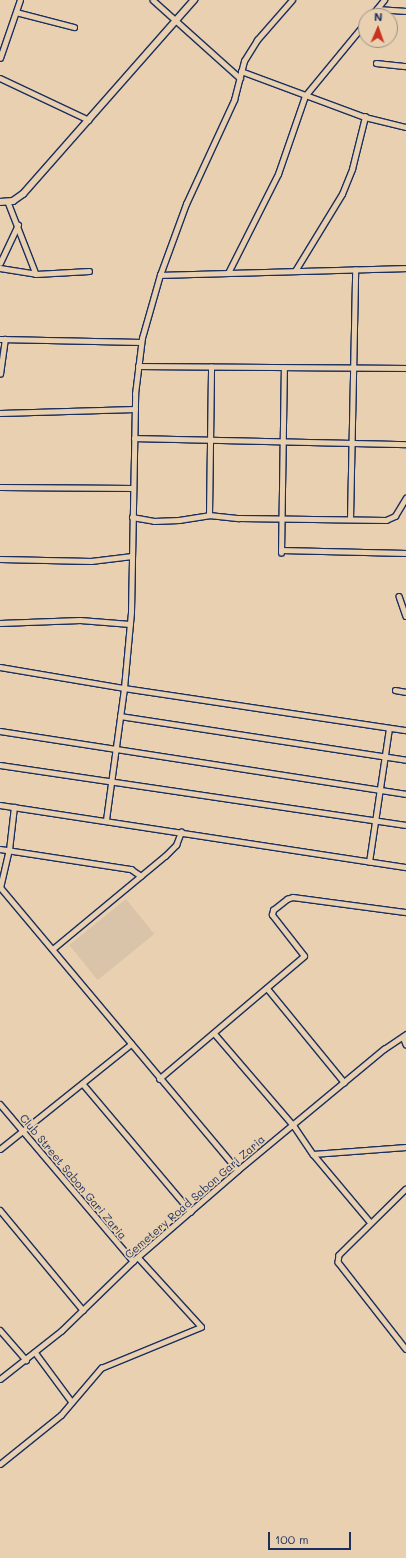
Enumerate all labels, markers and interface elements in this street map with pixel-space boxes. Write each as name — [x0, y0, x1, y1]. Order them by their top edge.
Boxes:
north arrow — [358, 8, 398, 48]
text: N — [374, 9, 383, 24]
street label: Club Street Sabon Gari Zaria — [17, 1112, 129, 1242]
street label: Cemetery Road Sabon Gari Zaria — [122, 1133, 268, 1261]
scale bar — [270, 1524, 353, 1550]
text: 100 m — [275, 1531, 309, 1547]

